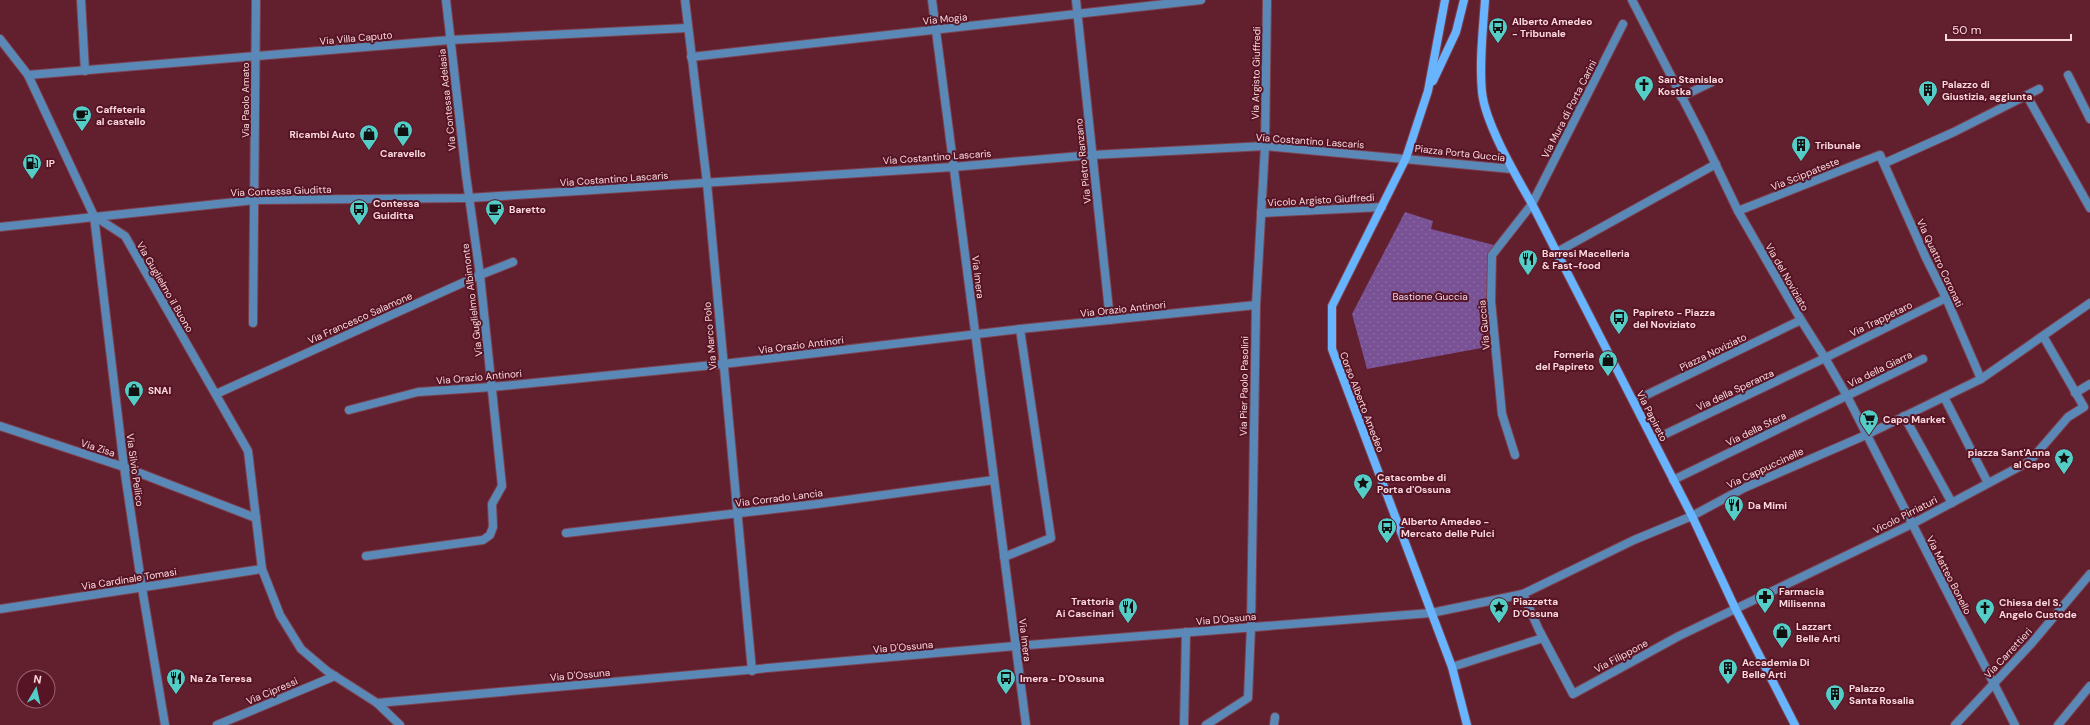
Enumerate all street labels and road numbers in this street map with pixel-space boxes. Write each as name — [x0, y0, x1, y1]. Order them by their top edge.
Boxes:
street label: Via Mogia — [922, 10, 968, 28]
street label: Via Argisto Giuffredi — [1249, 26, 1263, 120]
street label: Via Villa Caputo — [319, 28, 393, 48]
street label: Via Contessa Adelasia — [435, 48, 459, 152]
street label: Via Mura di Porta Carini — [1539, 58, 1599, 160]
street label: Via Paolo Amato — [239, 62, 252, 138]
street label: Via Pietro Ranzano — [1072, 118, 1094, 204]
street label: Via Costantino Lascaris — [1255, 131, 1365, 151]
street label: Piazza Porta Guccia — [1414, 142, 1506, 164]
street label: Via Costantino Lascaris — [882, 147, 992, 167]
street label: Via Scippateste — [1769, 154, 1841, 194]
street label: Via Costantino Lascaris — [559, 169, 669, 189]
street label: Via Contessa Giuditta — [230, 183, 332, 199]
street label: Vicolo Argisto Giuffredi — [1267, 191, 1375, 209]
street label: Via Quattro Coronati — [1914, 217, 1966, 309]
street label: Via Guglielmo il Buono — [134, 239, 196, 335]
street label: Via del Noviziato — [1762, 241, 1812, 313]
street label: Via Guglielmo Albimonte — [459, 242, 485, 357]
street label: Via Imera — [969, 255, 987, 299]
street label: Via Francesco Salamone — [306, 289, 415, 347]
street label: Via Orazio Antinori — [1079, 298, 1167, 320]
street label: Via Trappetaro — [1848, 298, 1915, 340]
street label: Via Guccia — [1475, 300, 1493, 350]
street label: Via Marco Polo — [701, 301, 719, 371]
street label: Piazza Noviziato — [1677, 330, 1749, 374]
street label: Via Orazio Antinori — [757, 333, 845, 357]
street label: Via Pier Paolo Pasolini — [1237, 336, 1251, 436]
street label: Via della Giarra — [1846, 348, 1914, 390]
street label: Corso Alberto Amedeo — [1337, 350, 1387, 454]
street label: Via della Speranza — [1694, 366, 1776, 414]
street label: Via Orazio Antinori — [436, 367, 522, 387]
street label: Via Papireto — [1634, 388, 1670, 444]
street label: Via della Sfera — [1724, 409, 1788, 449]
street label: Via Silvio Pellico — [123, 433, 147, 507]
street label: Via Zisa — [79, 436, 117, 460]
street label: Via Cappuccinelle — [1724, 444, 1806, 492]
street label: Via Corrado Lancia — [735, 486, 823, 510]
street label: Vicolo Pirriaturi — [1871, 493, 1939, 537]
street label: Via Matteo Bonello — [1924, 533, 1974, 617]
street label: Via Cardinale Tomasi — [81, 565, 177, 593]
street label: Via D'Ossuna — [1195, 610, 1257, 628]
street label: Via Imera — [1016, 618, 1034, 662]
street label: Via Carrettieri — [1981, 625, 2035, 681]
street label: Via Filippone — [1592, 636, 1651, 676]
street label: Via D'Ossuna — [872, 638, 934, 656]
street label: Via D'Ossuna — [549, 666, 611, 684]
street label: Via Cipressi — [244, 674, 300, 708]

